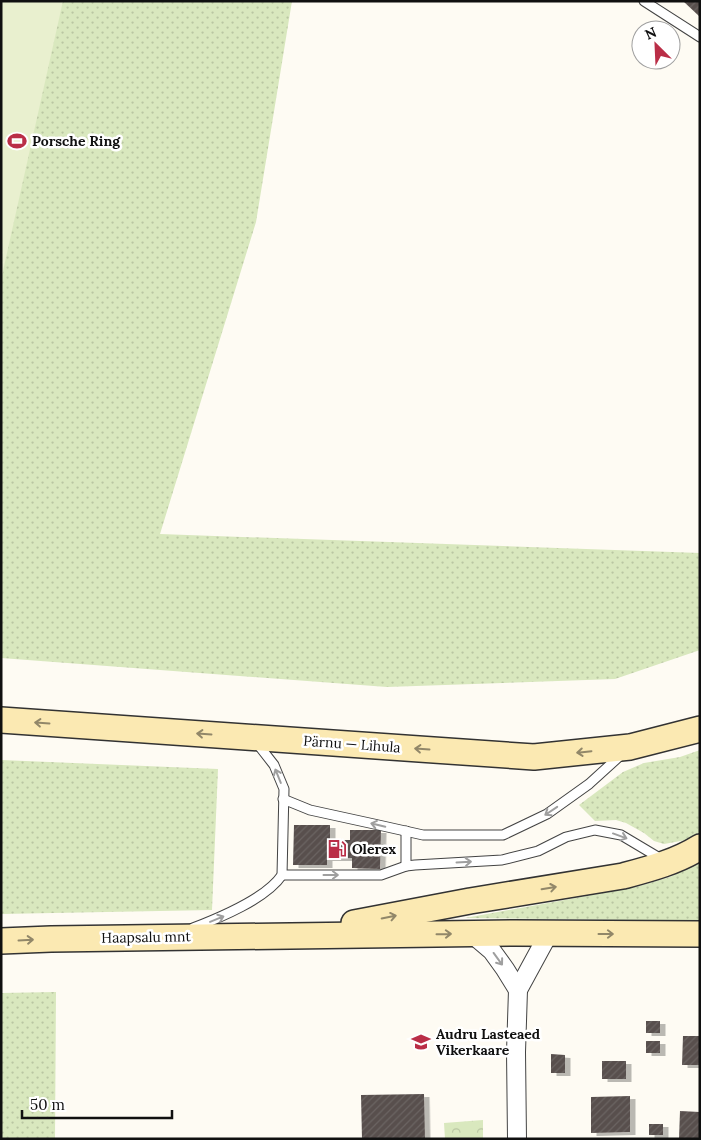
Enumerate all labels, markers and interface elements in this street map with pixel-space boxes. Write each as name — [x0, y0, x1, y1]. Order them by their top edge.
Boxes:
north arrow — [631, 20, 681, 70]
text: N — [642, 23, 659, 44]
sports icon: Porsche Ring — [6, 130, 28, 152]
place label: Porsche Ring — [32, 132, 121, 150]
one-way arrow — [34, 719, 50, 728]
one-way arrow — [196, 729, 212, 738]
street label: Pärnu — Lihula — [303, 732, 401, 756]
one-way arrow — [414, 745, 430, 754]
one-way arrow — [576, 747, 592, 757]
one-way arrow — [273, 768, 282, 783]
one-way arrow — [545, 806, 559, 816]
one-way arrow — [371, 820, 387, 829]
one-way arrow — [612, 832, 627, 841]
fuel station icon: Olerex — [326, 838, 348, 860]
place label: Olerex — [352, 840, 397, 858]
one-way arrow — [456, 858, 472, 867]
one-way arrow — [322, 870, 339, 880]
one-way arrow — [541, 883, 557, 893]
one-way arrow — [381, 911, 397, 921]
one-way arrow — [209, 913, 224, 923]
street label: Haapsalu mnt — [101, 927, 191, 947]
one-way arrow — [435, 929, 451, 939]
one-way arrow — [598, 929, 614, 939]
one-way arrow — [18, 935, 34, 944]
one-way arrow — [493, 952, 503, 966]
place label: Audru Lasteaed Vikerkaare — [436, 1025, 540, 1059]
school or university icon: Audru Lasteaed Vikerkaare — [410, 1031, 432, 1053]
scale bar — [22, 1088, 172, 1120]
text: 50 m — [30, 1095, 65, 1114]

